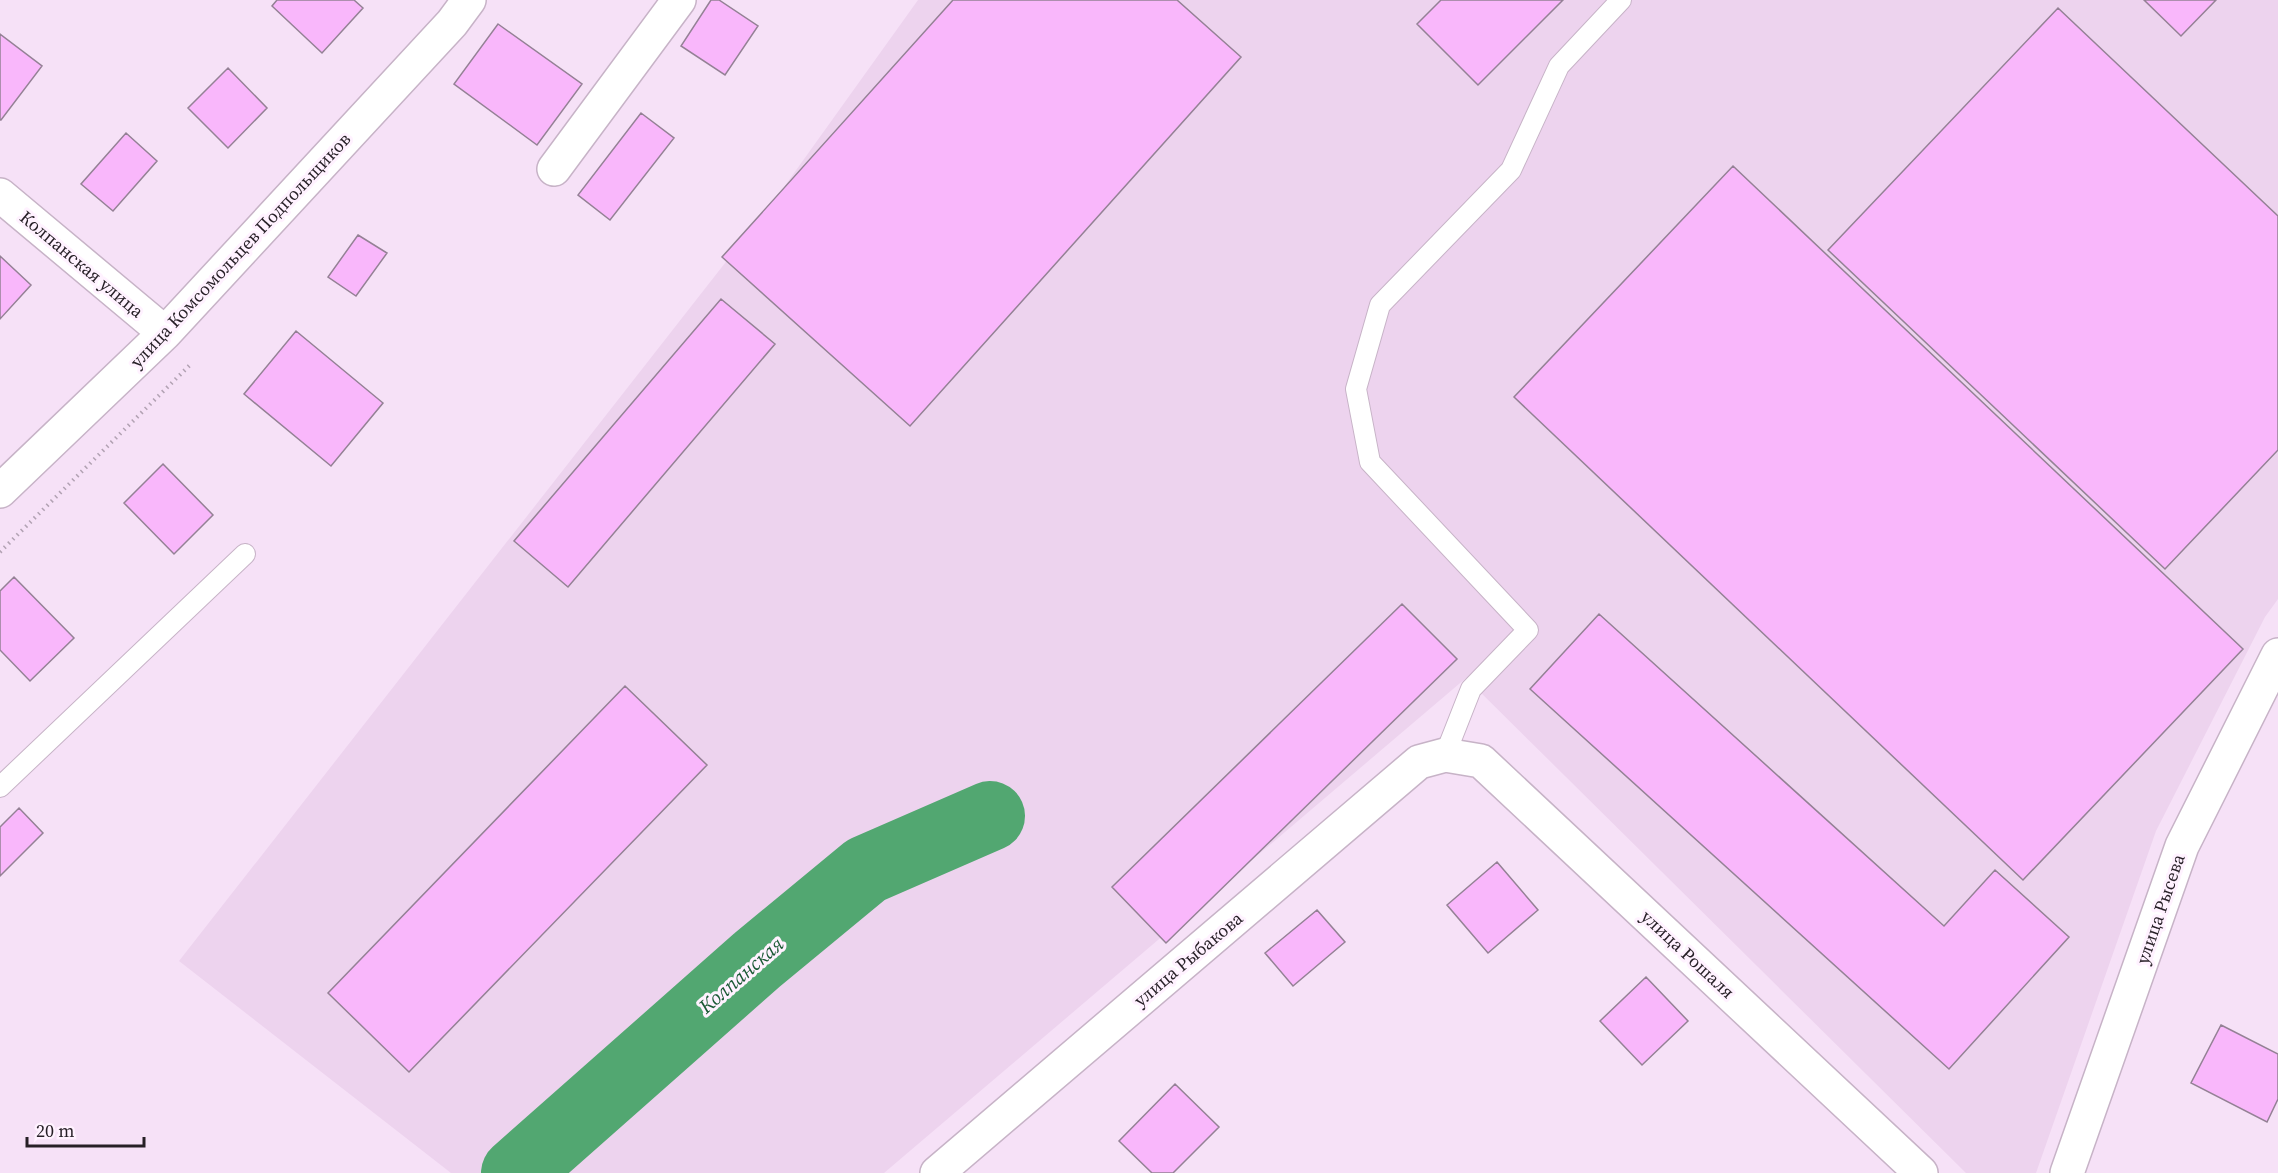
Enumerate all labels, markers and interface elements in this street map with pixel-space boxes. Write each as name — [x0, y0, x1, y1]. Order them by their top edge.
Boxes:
street label: улица Комсомольцев Подпольщиков — [124, 127, 356, 373]
street label: Колпанская улица — [15, 205, 150, 324]
street label: улица Рысева — [2129, 850, 2191, 967]
street label: улица Рошаля — [1636, 904, 1740, 1004]
street label: улица Рыбакова — [1128, 905, 1249, 1012]
water label: Колпанская — [692, 930, 789, 1020]
scale bar — [27, 1110, 144, 1148]
text: 20 m — [36, 1118, 74, 1143]

